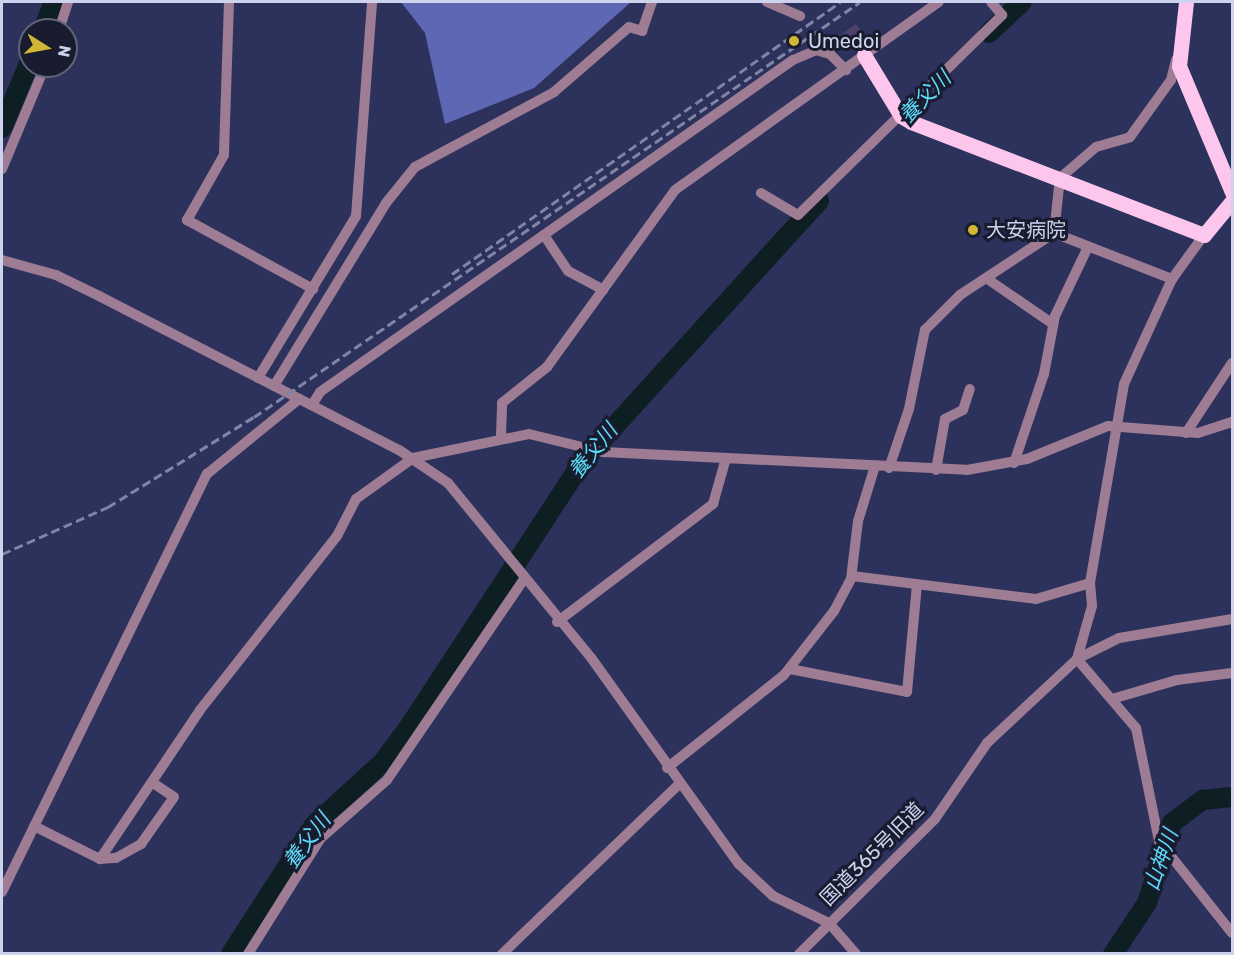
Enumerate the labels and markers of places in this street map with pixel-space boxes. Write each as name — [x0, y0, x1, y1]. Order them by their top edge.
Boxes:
place label: Umedoi — [808, 29, 879, 53]
marker: Umedoi — [785, 32, 803, 50]
place label: 大安病院 — [986, 218, 1066, 242]
marker: 大安病院 — [964, 221, 982, 239]

